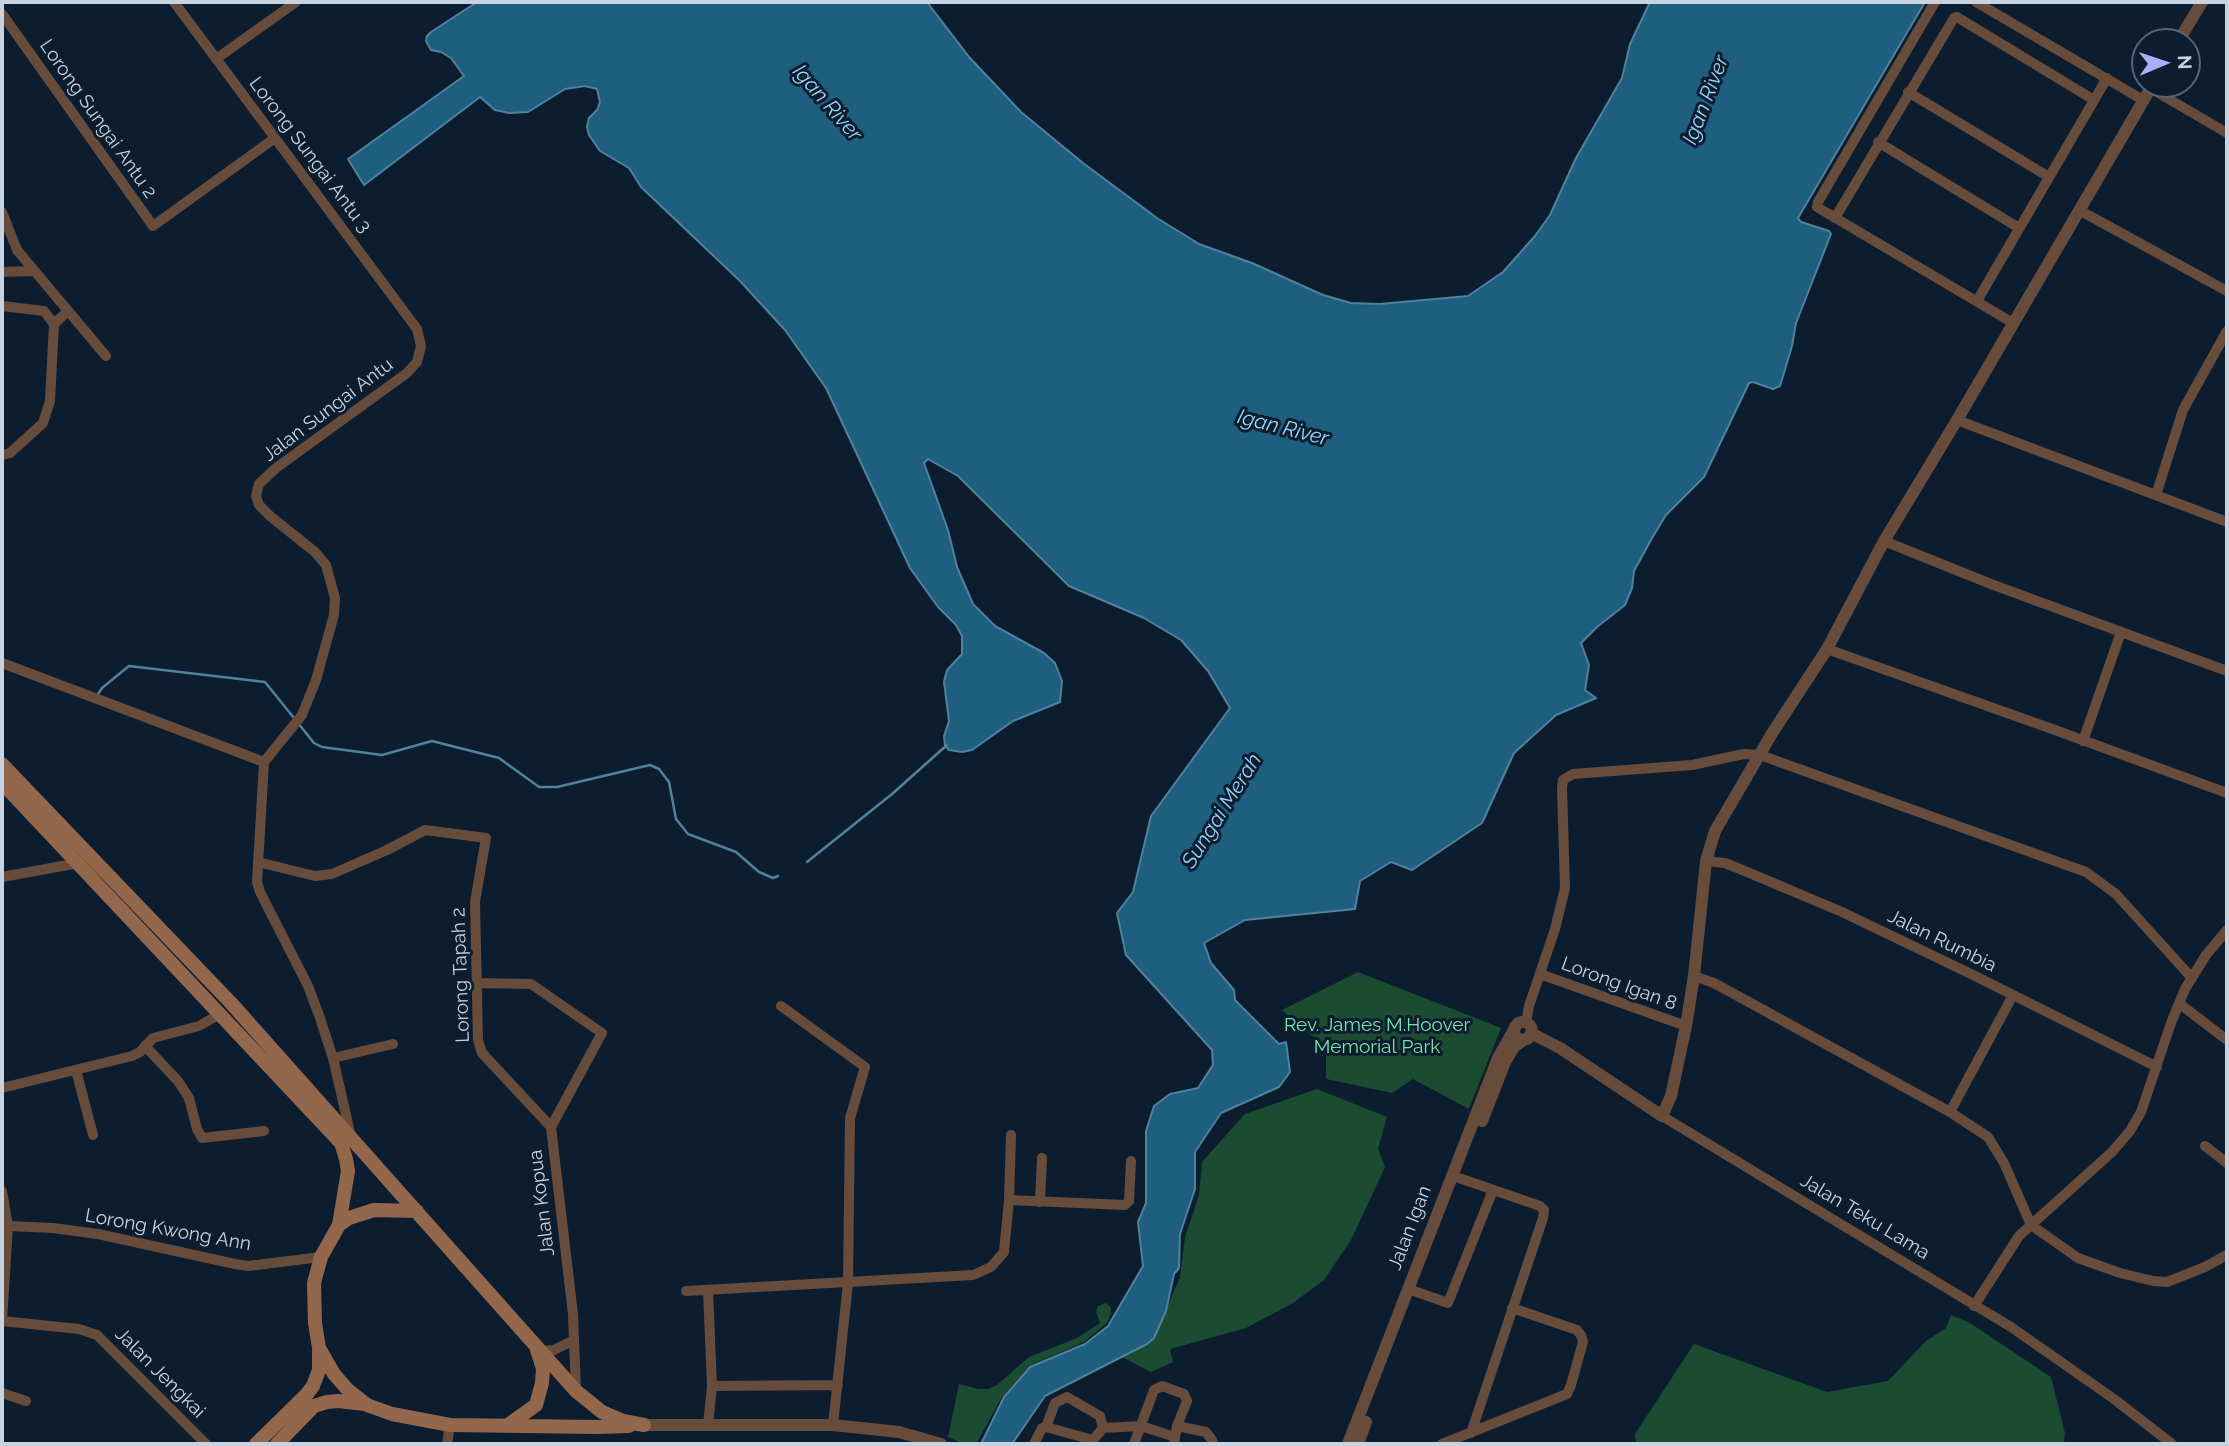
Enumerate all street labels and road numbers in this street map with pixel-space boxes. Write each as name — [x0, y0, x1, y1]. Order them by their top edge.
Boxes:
street label: Lorong Sungai Antu 2 — [35, 35, 161, 203]
street label: Lorong Sungai Antu 3 — [244, 73, 376, 237]
street label: Jalan Sungai Antu — [258, 354, 398, 466]
street label: Jalan Rumbia — [1884, 905, 2000, 977]
street label: Lorong Tapah 2 — [447, 907, 475, 1043]
street label: Lorong Igan 8 — [1558, 953, 1680, 1015]
street label: Jalan Kopua — [524, 1148, 560, 1258]
street label: Jalan Teku Lama — [1796, 1169, 1934, 1265]
street label: Jalan Igan — [1383, 1183, 1437, 1273]
street label: Lorong Kwong Ann — [83, 1204, 253, 1256]
street label: Jalan Jengkai — [110, 1323, 210, 1423]

